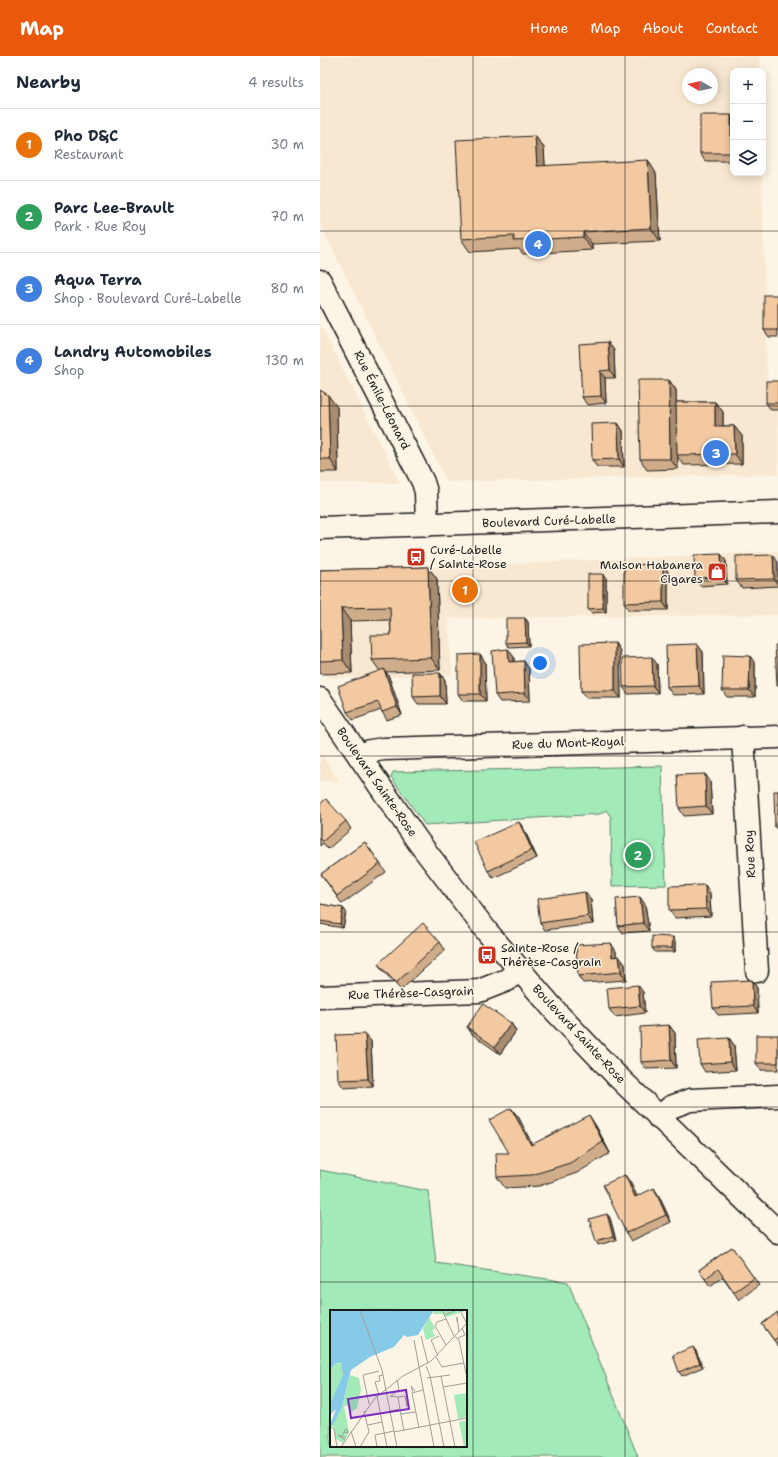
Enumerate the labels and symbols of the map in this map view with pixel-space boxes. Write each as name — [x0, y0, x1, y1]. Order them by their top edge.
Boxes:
north arrow — [682, 68, 718, 104]
pin: 4 — [525, 229, 551, 259]
street label: Rue Émile-Léonard — [350, 348, 414, 453]
pin: 3 — [703, 438, 729, 468]
street label: Boulevard Curé-Labelle — [482, 511, 616, 531]
place label: Curé-Labelle / Sainte-Rose — [430, 542, 507, 572]
bus stop icon: Curé-Labelle / Sainte-Rose — [405, 546, 427, 568]
place label: Maison Habanera Cigares — [600, 557, 704, 587]
shop icon: Maison Habanera Cigares — [706, 561, 728, 583]
pin: 1 — [452, 575, 478, 605]
your location — [530, 653, 550, 673]
street label: Boulevard Sainte-Rose — [333, 724, 421, 840]
street label: Rue du Mont-Royal — [512, 733, 625, 753]
street label: Rue Roy — [741, 830, 759, 878]
pin: 2 — [625, 840, 651, 870]
place label: Sainte-Rose / Thérèse-Casgrain — [501, 940, 601, 970]
bus stop icon: Sainte-Rose / Thérèse-Casgrain — [476, 944, 498, 966]
street label: Boulevard Sainte-Rose — [529, 981, 629, 1087]
street label: Rue Thérèse-Casgrain — [348, 983, 474, 1003]
inset map — [330, 1310, 467, 1447]

